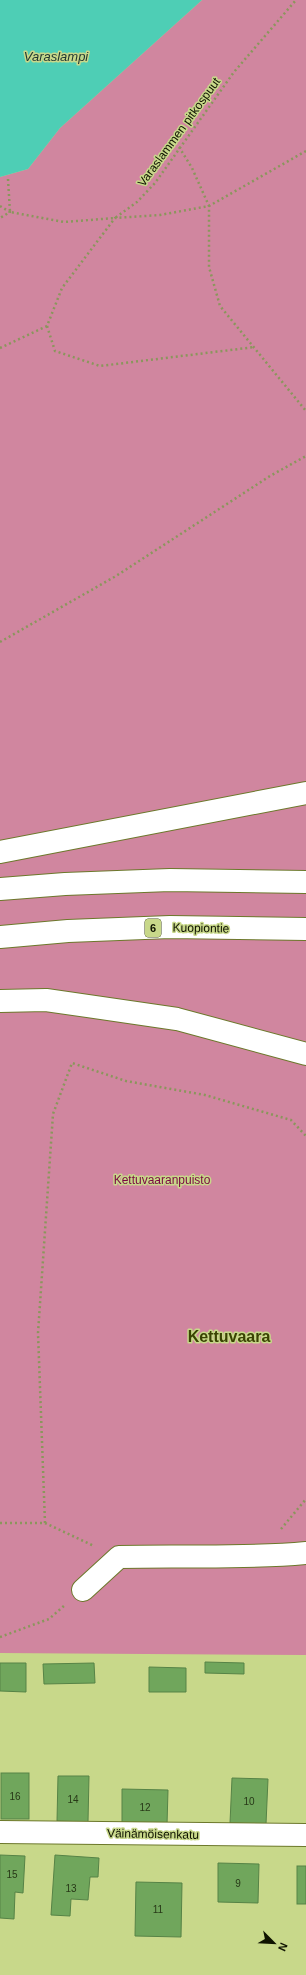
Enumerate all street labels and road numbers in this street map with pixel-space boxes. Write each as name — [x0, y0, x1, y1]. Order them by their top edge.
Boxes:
street label: Varaslammen pitkospuut — [135, 74, 224, 189]
road number: 6 — [145, 919, 161, 937]
street label: Kuopiontie — [173, 921, 230, 935]
street label: Väinämöisenkatu — [107, 1826, 199, 1842]

